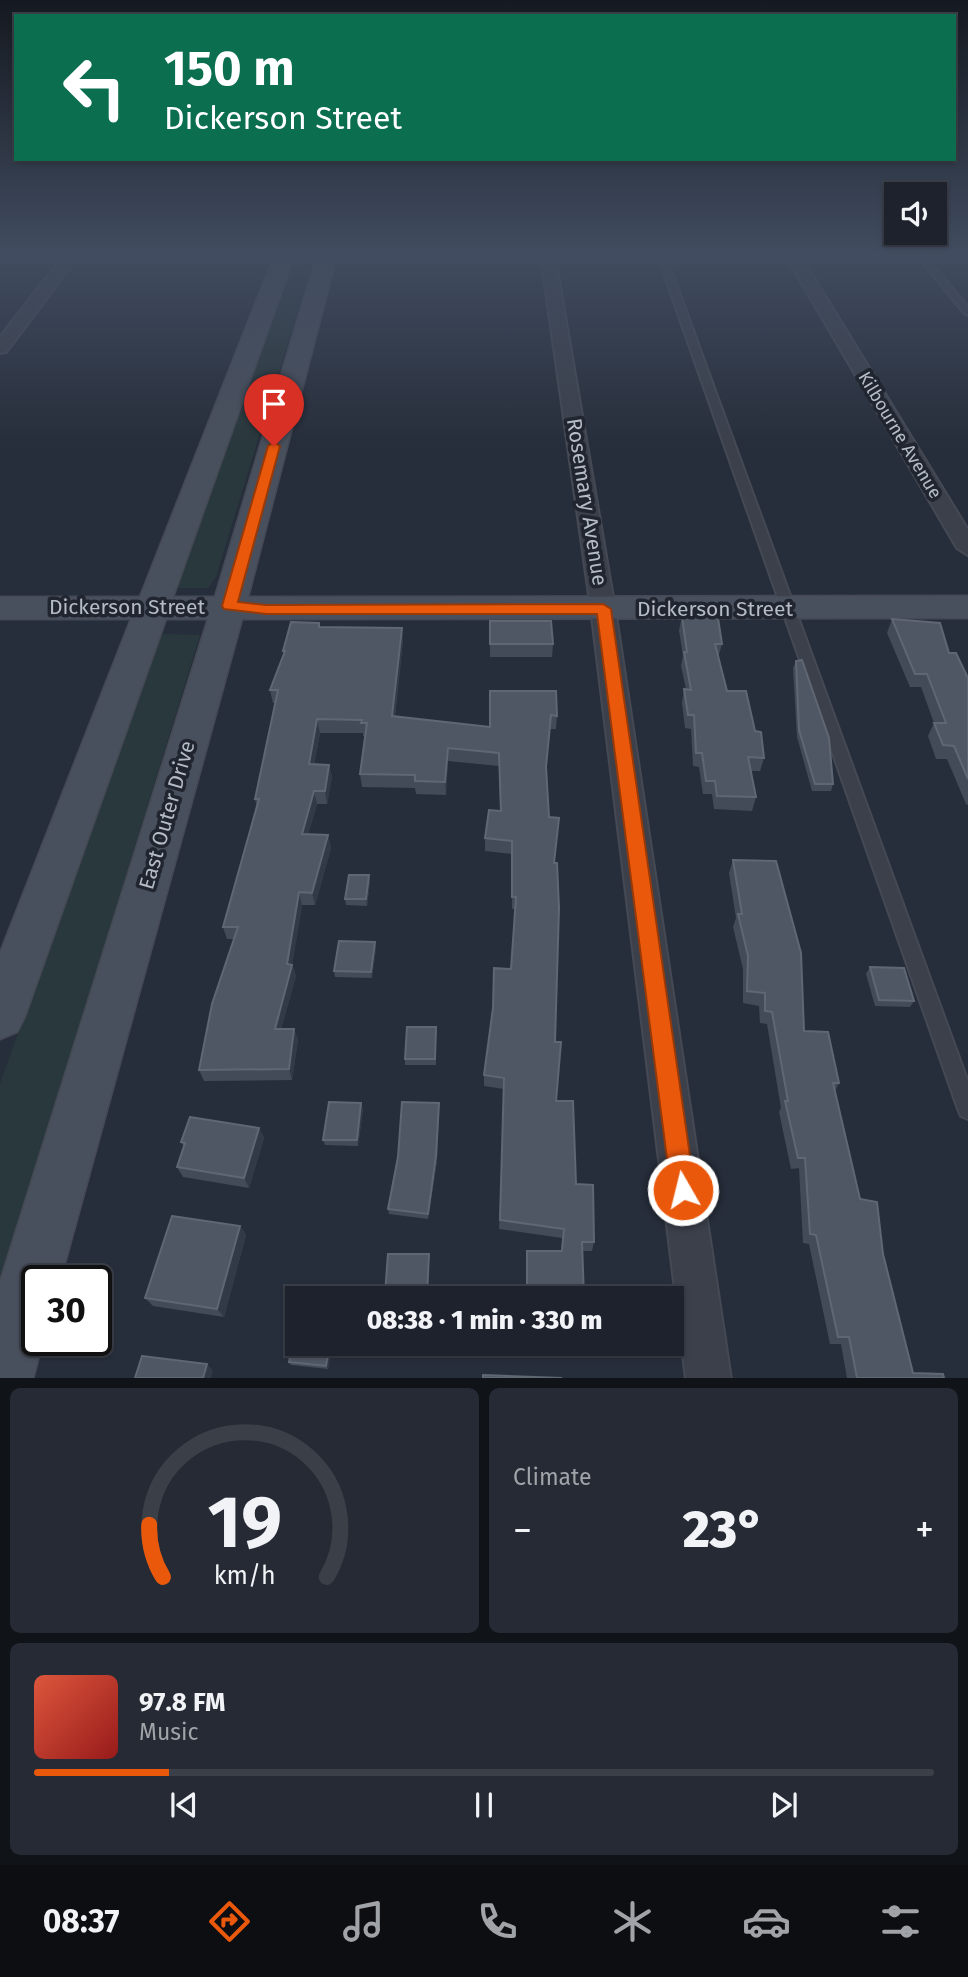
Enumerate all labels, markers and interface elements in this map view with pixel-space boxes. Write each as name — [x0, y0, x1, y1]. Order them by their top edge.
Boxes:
text: 150 m — [164, 39, 295, 98]
icon: left — [49, 42, 140, 133]
text: Dickerson Street — [164, 99, 402, 137]
map controls — [884, 182, 947, 245]
button: sound — [884, 182, 947, 245]
street label: Kilbourne Avenue — [853, 367, 947, 503]
pin — [244, 374, 304, 446]
icon: arrive — [255, 385, 293, 423]
street label: Rosemary Avenue — [561, 416, 613, 588]
street label: Dickerson Street — [49, 594, 206, 620]
street label: Dickerson Street — [637, 596, 794, 622]
street label: East Outer Drive — [133, 738, 201, 892]
position arrow — [646, 1153, 720, 1227]
speed limit sign: 30 — [21, 1265, 112, 1356]
text: 08:38 · 1 min · 330 m — [367, 1305, 602, 1336]
text: Climate — [513, 1463, 592, 1491]
text: 19 — [207, 1479, 282, 1566]
text: 23° — [683, 1498, 764, 1561]
text: − — [513, 1507, 532, 1553]
text: + — [915, 1507, 934, 1553]
text: km/h — [214, 1560, 275, 1590]
text: 97.8 FM — [139, 1687, 225, 1718]
text: Music — [139, 1718, 199, 1746]
icon: previous — [165, 1786, 203, 1824]
icon: pause — [465, 1786, 503, 1824]
icon: next — [765, 1786, 803, 1824]
icon: directions — [205, 1897, 254, 1946]
icon: music — [339, 1897, 388, 1946]
icon: phone — [473, 1897, 522, 1946]
icon: climate — [608, 1897, 657, 1946]
icon: car — [742, 1897, 791, 1946]
icon: filters — [876, 1897, 925, 1946]
text: 08:37 — [43, 1902, 120, 1940]

